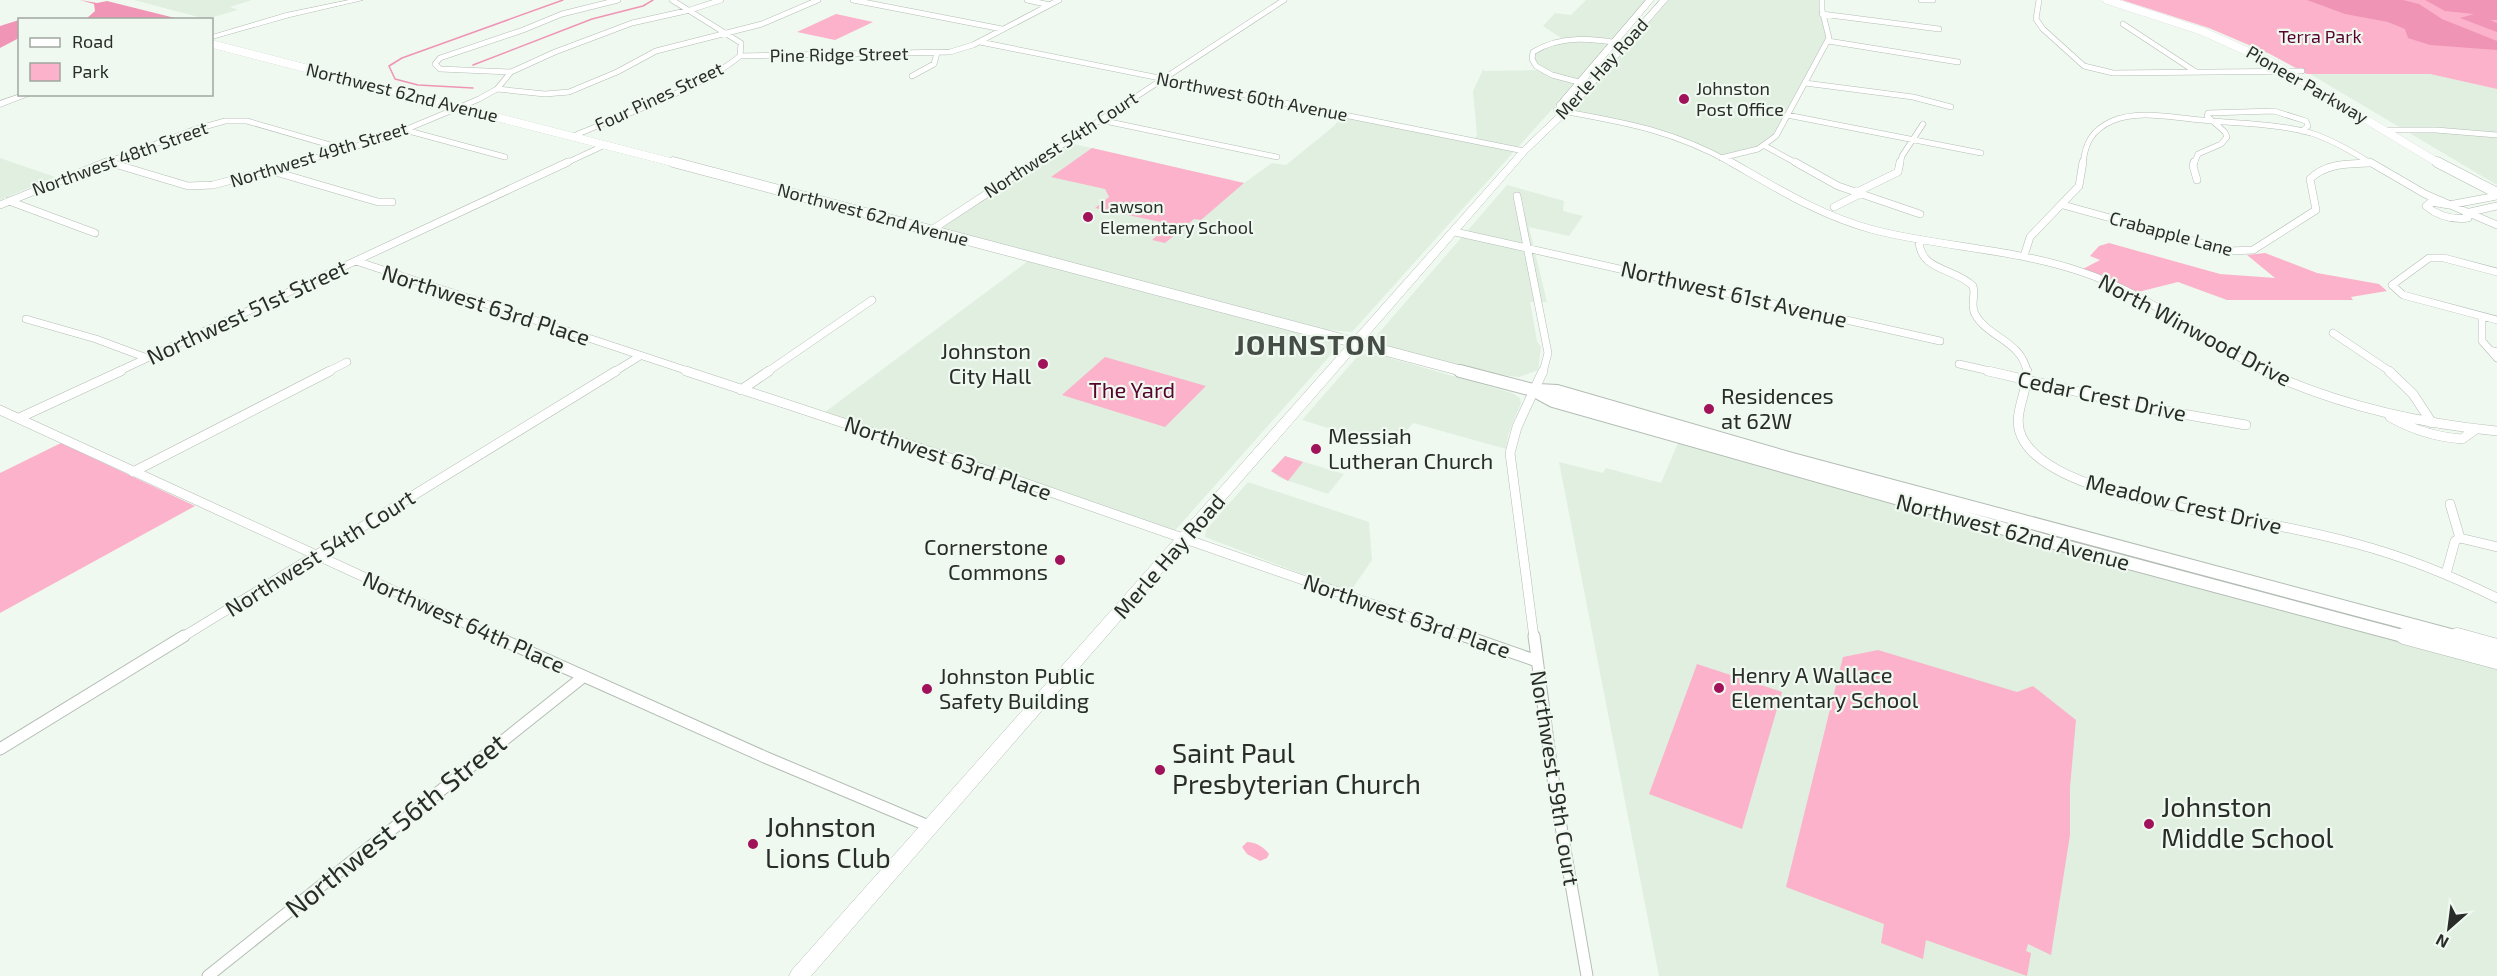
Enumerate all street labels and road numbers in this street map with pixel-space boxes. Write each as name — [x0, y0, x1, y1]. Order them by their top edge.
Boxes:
street label: Merle Hay Road — [1550, 13, 1652, 123]
street label: Pioneer Parkway — [2243, 40, 2373, 128]
street label: Pine Ridge Street — [769, 42, 909, 66]
street label: Four Pines Street — [591, 57, 726, 135]
street label: Northwest 62nd Avenue — [304, 58, 500, 127]
street label: Northwest 60th Avenue — [1155, 67, 1350, 125]
street label: Northwest 54th Court — [979, 86, 1142, 202]
street label: Northwest 48th Street — [29, 116, 211, 200]
street label: Northwest 49th Street — [227, 116, 410, 192]
street label: Northwest 62nd Avenue — [775, 178, 971, 250]
street label: Crabapple Lane — [2107, 206, 2235, 260]
street label: Northwest 51st Street — [142, 253, 351, 369]
street label: Northwest 61st Avenue — [1619, 254, 1850, 332]
street label: Northwest 63rd Place — [379, 258, 594, 350]
street label: North Winwood Drive — [2095, 267, 2296, 391]
street label: Cedar Crest Drive — [2015, 364, 2189, 426]
street label: Northwest 63rd Place — [841, 409, 1055, 505]
street label: Meadow Crest Drive — [2084, 468, 2285, 538]
street label: Northwest 54th Court — [220, 483, 419, 621]
street label: Northwest 62nd Avenue — [1894, 487, 2133, 575]
street label: Merle Hay Road — [1107, 488, 1229, 623]
street label: Northwest 64th Place — [359, 565, 570, 677]
street label: Northwest 63rd Place — [1300, 567, 1514, 663]
street label: Northwest 59th Court — [1526, 668, 1586, 887]
street label: Northwest 56th Street — [278, 726, 512, 923]

